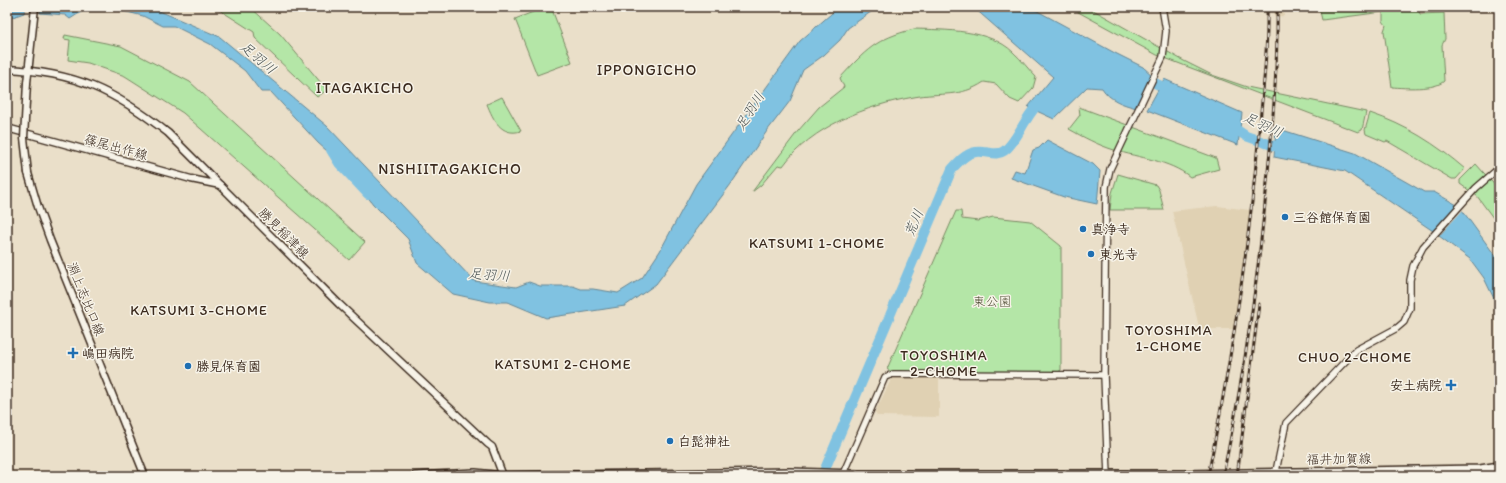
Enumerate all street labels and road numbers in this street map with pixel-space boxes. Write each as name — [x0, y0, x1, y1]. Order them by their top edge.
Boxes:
street label: 篠尾出作線 — [83, 131, 150, 163]
street label: 勝見稲津線 — [256, 205, 313, 262]
street label: 淵上志比口線 — [64, 260, 108, 339]
street label: 福井加賀線 — [1306, 451, 1373, 467]

